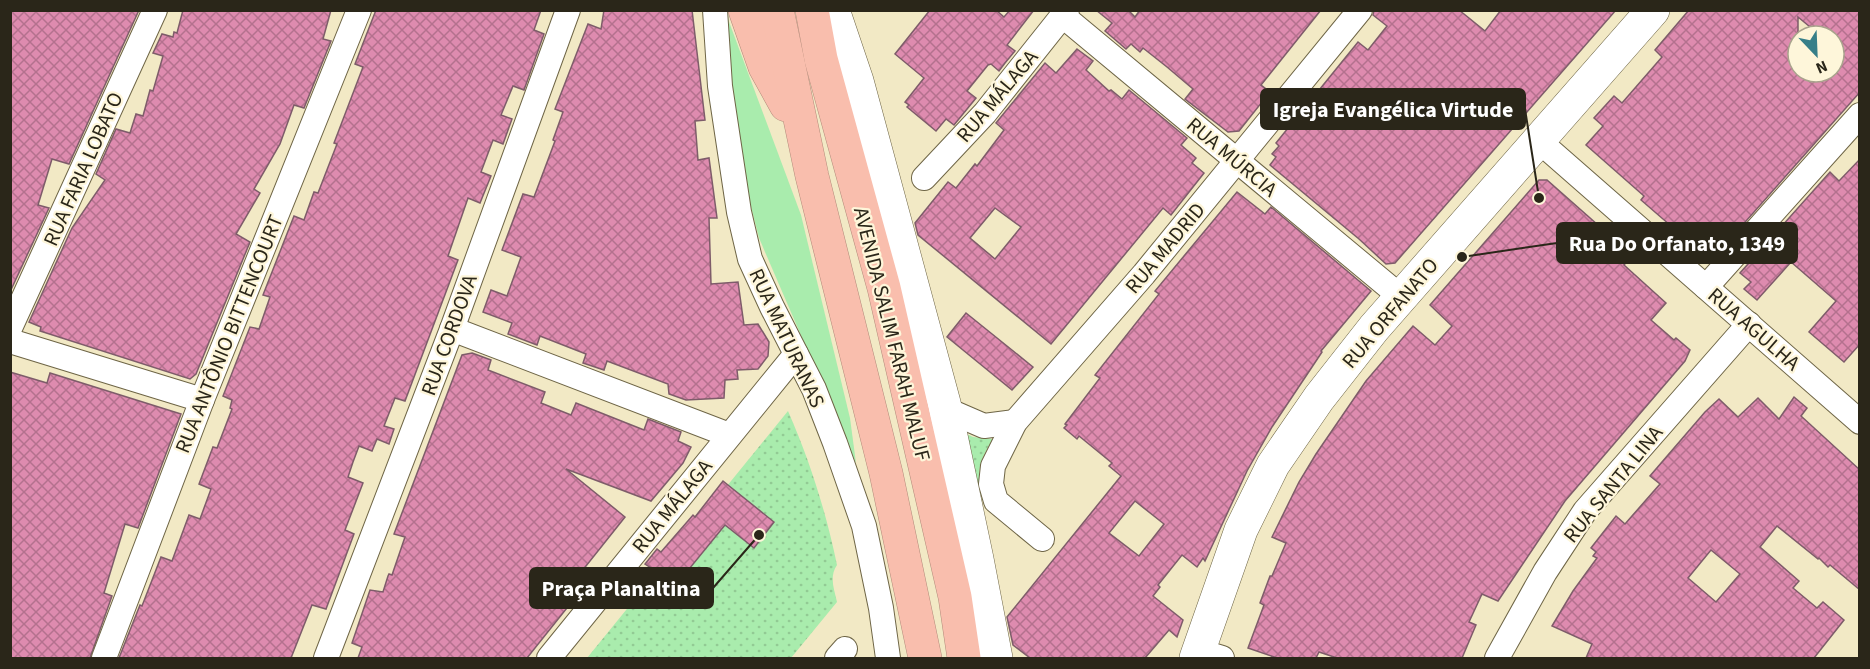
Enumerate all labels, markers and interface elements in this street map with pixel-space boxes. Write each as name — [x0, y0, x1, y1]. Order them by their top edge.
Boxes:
north arrow — [1786, 24, 1846, 84]
street label: RUA MÁLAGA — [949, 43, 1045, 149]
text: N — [1812, 55, 1831, 79]
street label: RUA FARIA LOBATO — [36, 87, 130, 251]
callout: Igreja Evangélica Virtude — [1261, 89, 1525, 129]
text: Igreja Evangélica Virtude — [1273, 94, 1513, 126]
street label: RUA MÚRCIA — [1180, 110, 1284, 204]
street label: RUA MADRID — [1118, 196, 1212, 300]
street label: AVENIDA SALIM FARAH MALUF — [846, 204, 938, 464]
street label: RUA ANTÔNIO BITTENCOURT — [167, 210, 291, 458]
callout: Rua Do Orfanato, 1349 — [1557, 223, 1797, 263]
text: Rua Do Orfanato, 1349 — [1569, 228, 1785, 260]
street label: RUA ORFANATO — [1335, 251, 1445, 375]
street label: RUA MATURANAS — [742, 263, 832, 413]
street label: RUA CORDOVA — [413, 270, 485, 400]
street label: RUA AGULHA — [1701, 280, 1807, 378]
street label: RUA SANTA LINA — [1556, 418, 1670, 549]
street label: RUA MÁLAGA — [625, 452, 720, 559]
callout: Praça Planaltina — [530, 568, 713, 608]
text: Praça Planaltina — [541, 573, 701, 605]

